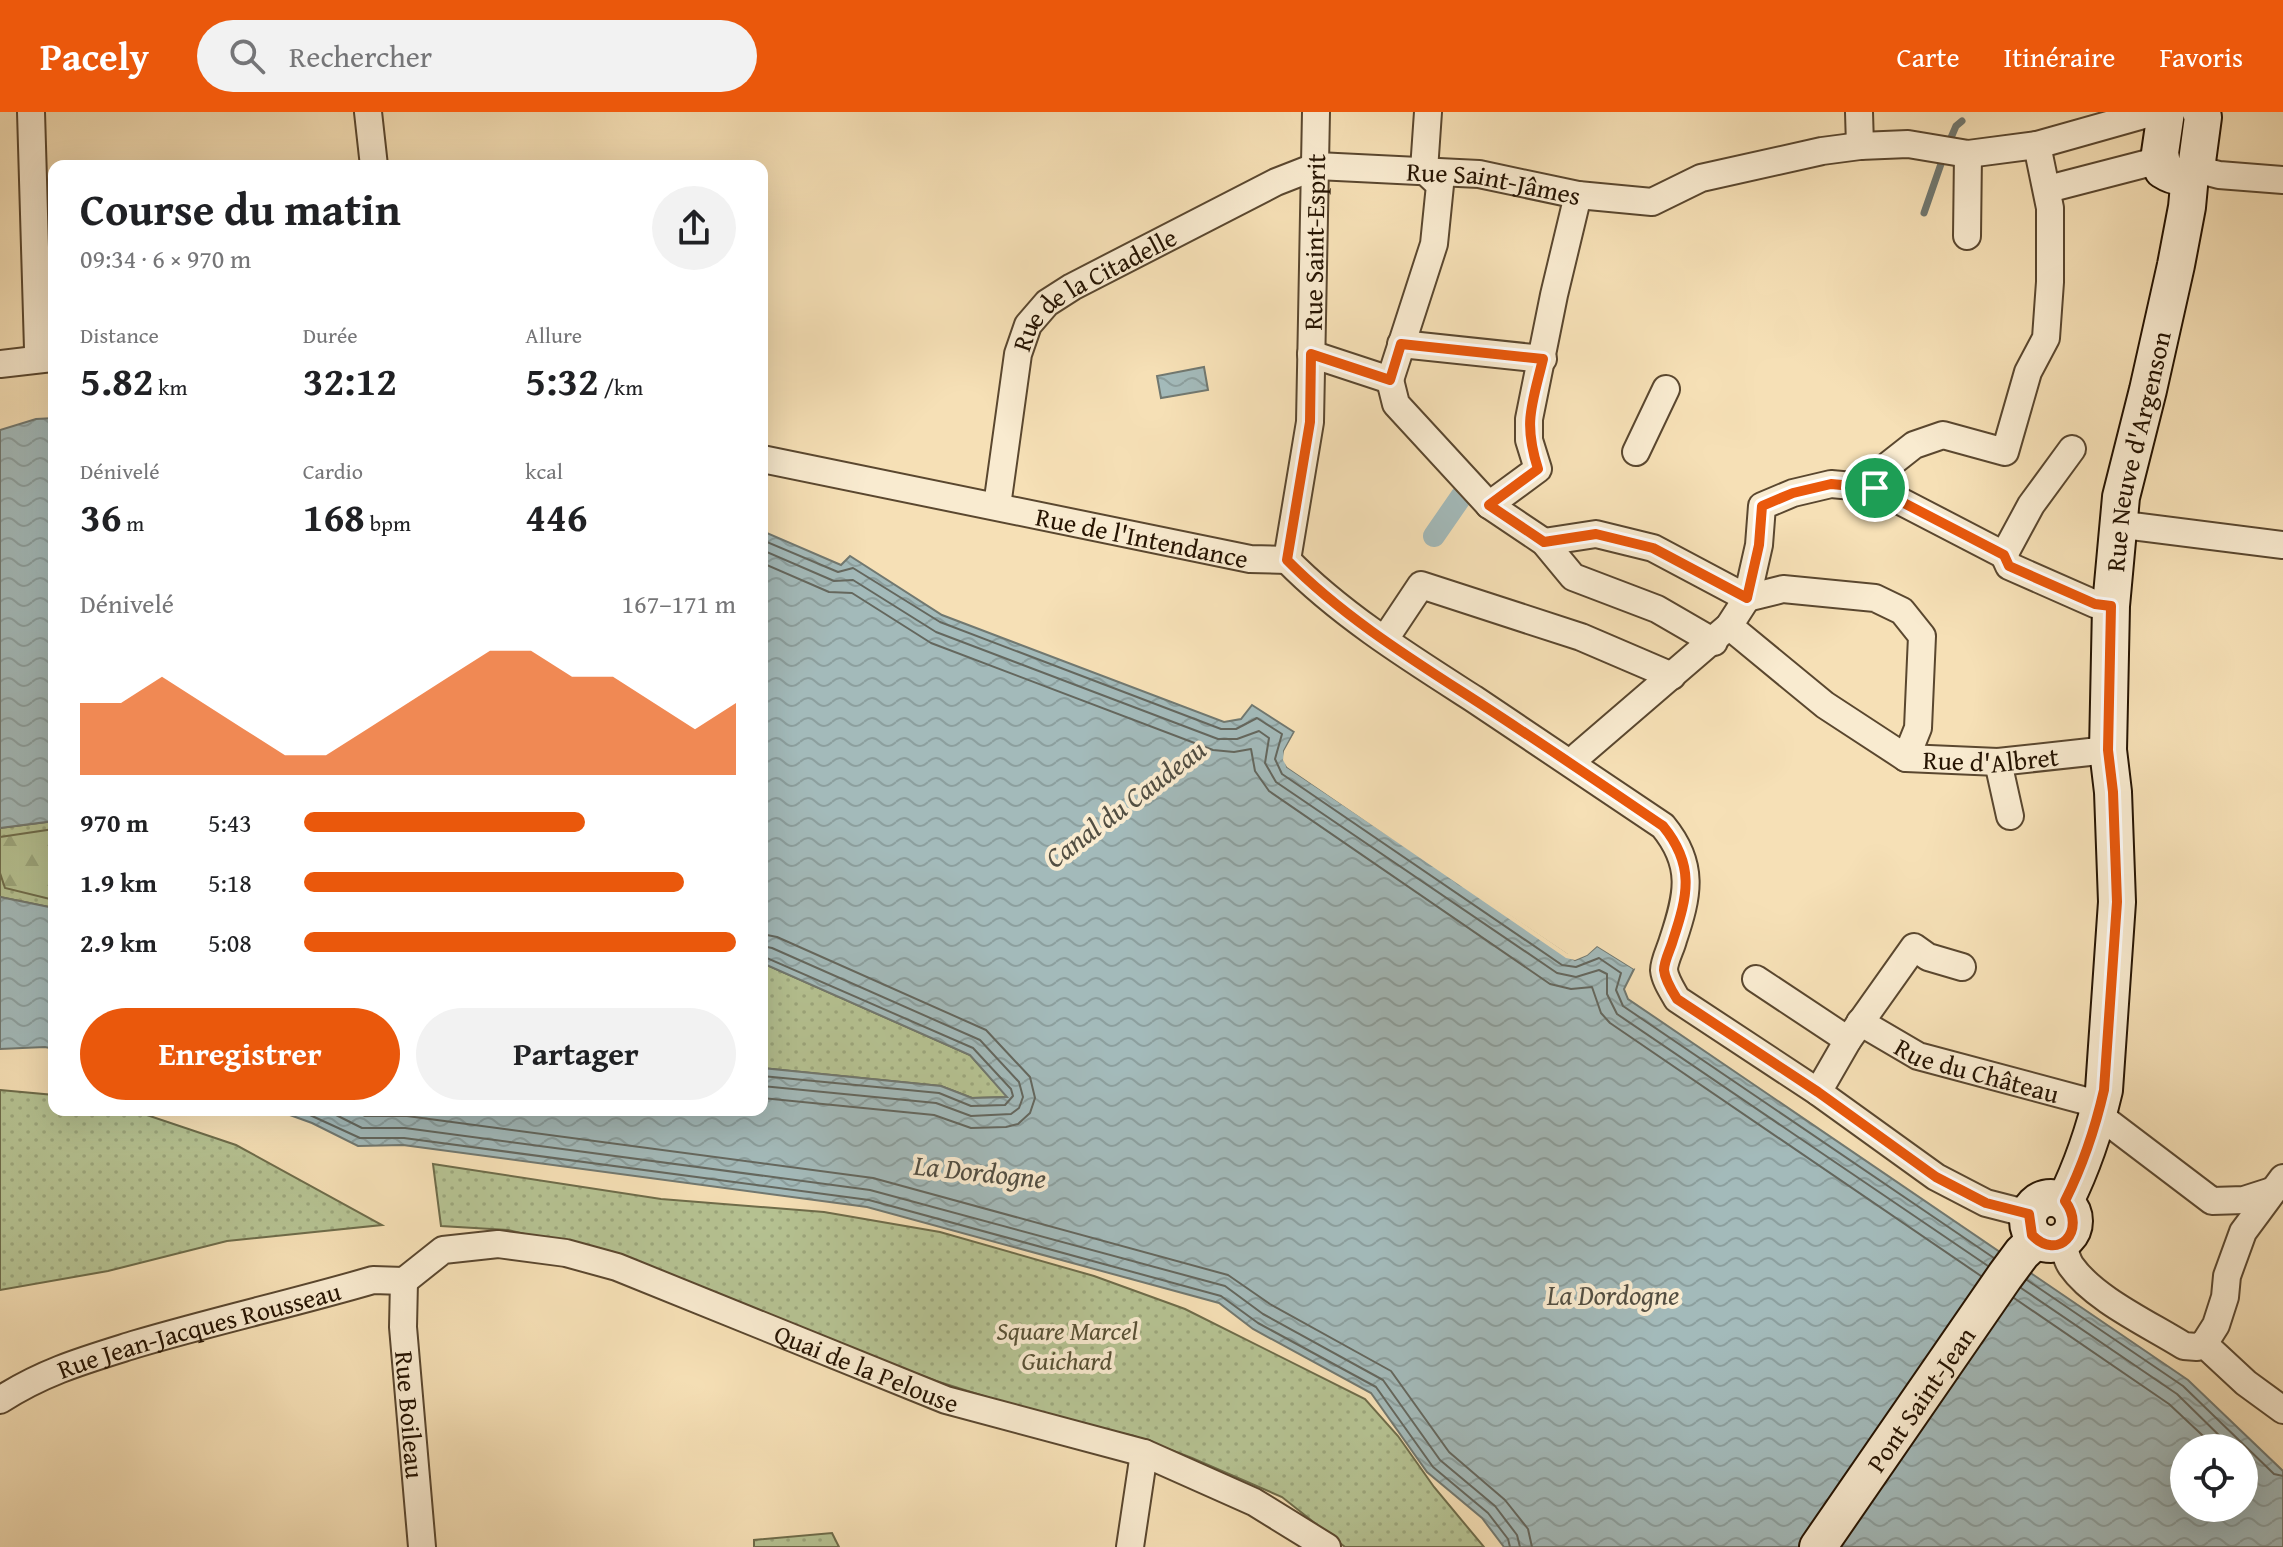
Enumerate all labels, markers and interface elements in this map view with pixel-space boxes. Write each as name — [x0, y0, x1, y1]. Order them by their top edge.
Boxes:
search box — [197, 20, 757, 92]
text: Pacely — [40, 28, 149, 84]
icon: search — [225, 34, 269, 78]
text: Rechercher — [289, 34, 432, 78]
text: Carte — [1897, 36, 1960, 77]
text: Itinéraire — [2004, 36, 2115, 77]
text: Favoris — [2159, 36, 2243, 77]
street label: Rue Saint-Jâmes — [1405, 151, 1584, 215]
street label: Rue Saint-Esprit — [1292, 153, 1335, 331]
text: Course du matin — [80, 177, 401, 241]
button: share — [652, 186, 736, 270]
street label: Rue de la Citadelle — [1001, 217, 1183, 356]
text: 09:34 · 6 × 970 m — [80, 239, 251, 278]
text: Distance — [80, 319, 159, 351]
text: Durée — [303, 319, 358, 351]
text: Allure — [525, 319, 582, 351]
street label: Rue Neuve d'Argenson — [2095, 327, 2180, 573]
text: 5.82 — [80, 351, 153, 410]
text: 32:12 — [303, 351, 397, 410]
text: 5:32 — [525, 351, 599, 410]
text: km — [153, 371, 187, 403]
text: /km — [599, 371, 643, 403]
pin — [1841, 454, 1909, 522]
text: Dénivelé — [80, 455, 159, 487]
text: Cardio — [303, 455, 363, 487]
text: kcal — [525, 455, 563, 487]
icon: arrive — [1853, 466, 1897, 510]
text: 36 — [80, 487, 121, 546]
text: 168 — [303, 487, 365, 546]
text: 446 — [525, 487, 588, 546]
street label: Rue de l'Intendance — [1032, 496, 1252, 578]
text: m — [121, 507, 144, 539]
text: bpm — [365, 507, 411, 539]
text: Dénivelé — [80, 584, 174, 623]
text: 167–171 m — [622, 584, 736, 623]
water label: Canal du Caudeau — [1036, 729, 1214, 877]
street label: Rue d'Albret — [1922, 736, 2060, 782]
text: 970 m — [80, 803, 148, 842]
text: 5:43 — [208, 803, 252, 842]
text: 1.9 km — [80, 863, 157, 902]
text: 5:18 — [208, 863, 252, 902]
text: 2.9 km — [80, 923, 157, 962]
text: 5:08 — [208, 923, 252, 962]
button: Enregistrer — [80, 1008, 400, 1100]
button: Partager — [416, 1008, 736, 1100]
street label: Rue du Château — [1887, 1027, 2064, 1112]
water label: La Dordogne — [911, 1144, 1048, 1198]
street label: Rue Jean-Jacques Rousseau — [51, 1271, 345, 1388]
water label: La Dordogne — [1546, 1274, 1679, 1315]
park label: Square Marcel Guichard — [996, 1311, 1138, 1380]
street label: Quai de la Pelouse — [769, 1313, 963, 1422]
street label: Pont Saint-Jean — [1856, 1318, 1985, 1480]
street label: Rue Boileau — [386, 1349, 436, 1480]
map controls — [2170, 1434, 2258, 1522]
button: locate — [2170, 1434, 2258, 1522]

